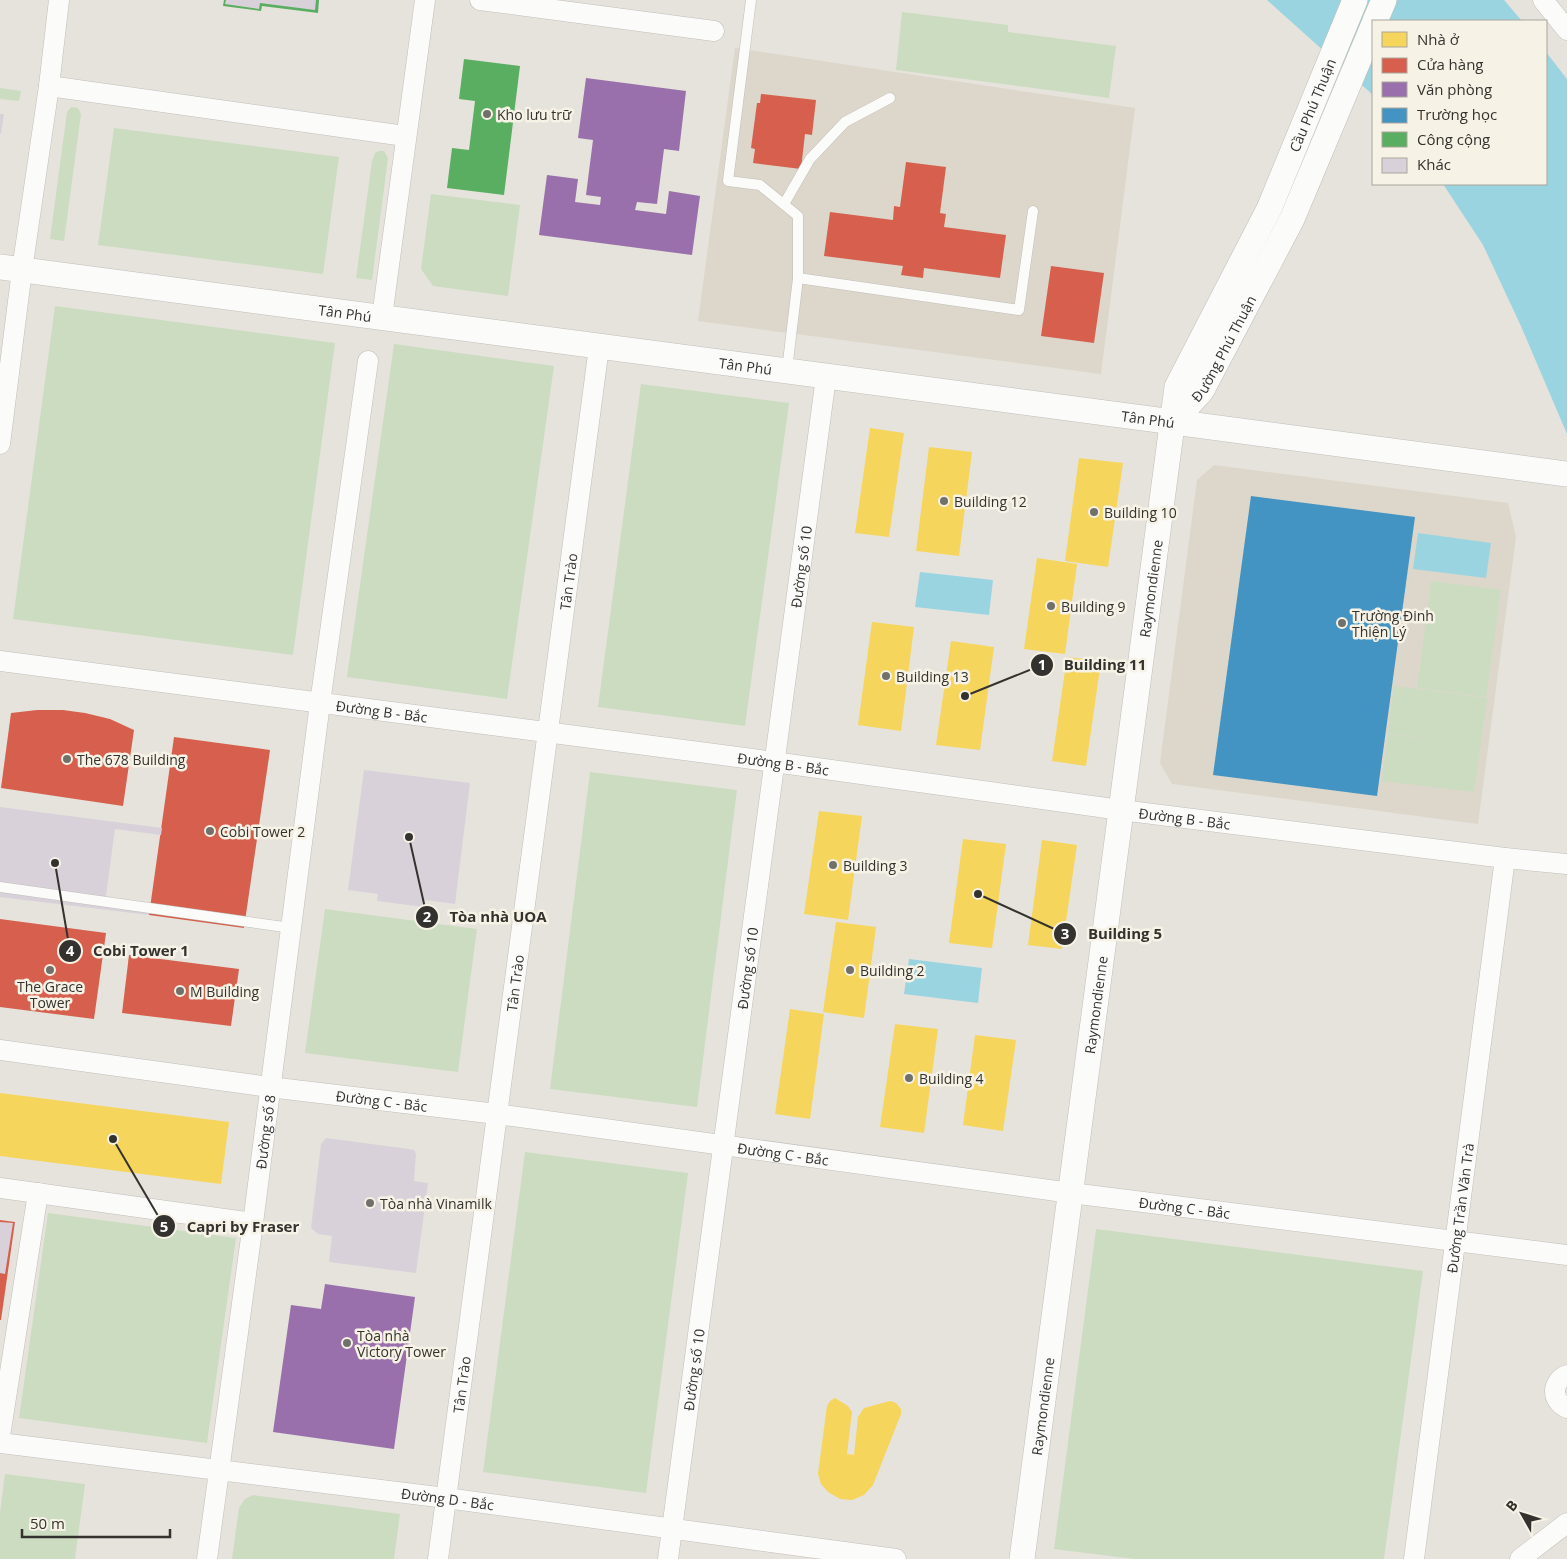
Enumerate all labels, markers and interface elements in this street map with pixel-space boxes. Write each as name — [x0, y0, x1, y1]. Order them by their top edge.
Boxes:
legend — [1372, 20, 1547, 185]
text: Nhà ở — [1417, 29, 1460, 49]
text: Cửa hàng — [1417, 54, 1484, 74]
street label: Cầu Phú Thuận — [1284, 55, 1339, 155]
text: Văn phòng — [1417, 79, 1492, 99]
text: Trường học — [1417, 104, 1497, 124]
place label: Kho lưu trữ — [497, 105, 572, 124]
marker: Kho lưu trữ — [481, 108, 493, 120]
text: Công cộng — [1417, 129, 1490, 149]
text: Khác — [1417, 154, 1451, 174]
street label: Đường Phú Thuận — [1187, 292, 1260, 406]
street label: Tân Phú — [317, 300, 373, 325]
street label: Tân Phú — [718, 353, 773, 378]
street label: Tân Phú — [1120, 406, 1176, 432]
place label: Building 12 — [954, 492, 1027, 511]
marker: Building 12 — [938, 495, 950, 507]
place label: Building 10 — [1104, 503, 1177, 522]
marker: Building 10 — [1088, 506, 1100, 518]
street label: Đường số 10 — [786, 525, 816, 609]
street label: Raymondienne — [1134, 538, 1166, 639]
street label: Tân Trào — [555, 552, 581, 611]
place label: Building 9 — [1061, 597, 1126, 616]
marker: Building 9 — [1045, 600, 1057, 612]
place label: Trường Đinh Thiện Lý — [1352, 606, 1434, 641]
marker: Trường Đinh Thiện Lý — [1336, 617, 1348, 629]
callout: Building 11 — [1029, 650, 1157, 680]
text: 1 — [1038, 654, 1046, 674]
text: Building 11 — [1064, 654, 1146, 674]
place label: Building 13 — [896, 667, 969, 686]
marker: Building 13 — [880, 670, 892, 682]
street label: Đường B - Bắc — [335, 695, 429, 726]
street label: Đường B - Bắc — [736, 748, 831, 779]
place label: The 678 Building — [77, 750, 186, 769]
marker: The 678 Building — [61, 753, 73, 765]
street label: Đường B - Bắc — [1138, 803, 1232, 833]
place label: Cobi Tower 2 — [220, 822, 305, 841]
marker: Cobi Tower 2 — [204, 825, 216, 837]
place label: Building 3 — [843, 856, 908, 875]
marker: Building 3 — [827, 859, 839, 871]
callout: Tòa nhà UOA — [414, 902, 556, 932]
text: 2 — [423, 906, 432, 926]
text: Tòa nhà UOA — [449, 906, 547, 926]
callout: Building 5 — [1053, 919, 1172, 949]
text: 3 — [1061, 923, 1069, 943]
text: Building 5 — [1088, 923, 1162, 943]
street label: Đường số 10 — [732, 926, 762, 1010]
callout: Cobi Tower 1 — [58, 936, 199, 966]
text: 4 — [66, 940, 75, 960]
text: Cobi Tower 1 — [93, 940, 189, 960]
street label: Tân Trào — [501, 953, 528, 1013]
street label: Raymondienne — [1079, 955, 1111, 1055]
place label: Building 2 — [860, 961, 925, 980]
marker: The Grace Tower — [44, 964, 56, 976]
marker: Building 2 — [844, 964, 856, 976]
place label: The Grace Tower — [17, 977, 83, 1012]
place label: M Building — [190, 982, 260, 1001]
marker: M Building — [174, 985, 186, 997]
place label: Building 4 — [919, 1069, 984, 1088]
marker: Building 4 — [903, 1072, 915, 1084]
street label: Đường C - Bắc — [335, 1085, 429, 1115]
street label: Đường số 8 — [251, 1094, 279, 1170]
street label: Đường C - Bắc — [736, 1138, 830, 1169]
street label: Đường Trần Văn Trà — [1442, 1142, 1477, 1274]
street label: Đường C - Bắc — [1138, 1192, 1232, 1222]
place label: Tòa nhà Vinamilk — [380, 1194, 492, 1213]
marker: Tòa nhà Vinamilk — [364, 1197, 376, 1209]
callout: Capri by Fraser — [152, 1211, 309, 1241]
text: 5 — [160, 1216, 168, 1236]
text: Capri by Fraser — [187, 1216, 299, 1236]
place label: Tòa nhà Victory Tower — [357, 1326, 446, 1361]
street label: Đường số 10 — [678, 1327, 708, 1412]
marker: Tòa nhà Victory Tower — [341, 1337, 353, 1349]
street label: Tân Trào — [448, 1355, 474, 1414]
street label: Raymondienne — [1026, 1356, 1058, 1456]
street label: Đường D - Bắc — [400, 1483, 495, 1514]
north arrow — [1497, 1489, 1547, 1539]
text: B — [1501, 1496, 1522, 1515]
scale bar — [22, 1506, 170, 1538]
text: 50 m — [30, 1513, 65, 1533]

